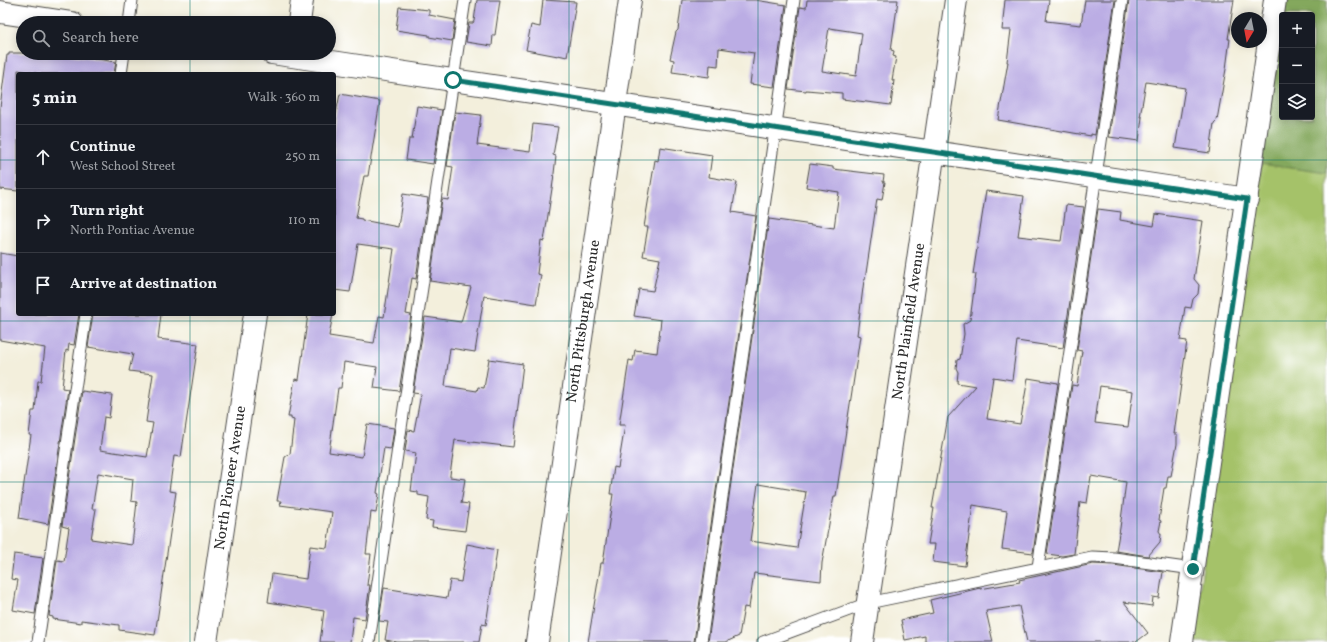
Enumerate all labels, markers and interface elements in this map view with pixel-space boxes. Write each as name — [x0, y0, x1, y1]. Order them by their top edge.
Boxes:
north arrow — [1231, 12, 1267, 48]
map controls — [1279, 12, 1315, 120]
button: + — [1279, 12, 1315, 48]
search box — [16, 16, 336, 60]
icon: search — [30, 27, 52, 49]
text: Search here — [62, 28, 139, 49]
button: − — [1279, 48, 1315, 84]
route start — [444, 71, 462, 89]
button: layers — [1279, 84, 1315, 120]
text: 5 min — [32, 87, 77, 110]
text: Walk · 360 m — [248, 89, 320, 107]
text: Continue — [70, 137, 135, 158]
icon: ahead — [32, 146, 54, 168]
text: 250 m — [285, 148, 320, 166]
text: West School Street — [70, 158, 176, 176]
text: Turn right — [70, 201, 144, 222]
icon: right — [32, 210, 54, 232]
text: 110 m — [288, 212, 320, 230]
text: North Pontiac Avenue — [70, 222, 195, 240]
street label: North Pittsburgh Avenue — [561, 238, 606, 404]
street label: North Plainfield Avenue — [887, 241, 931, 401]
icon: arrive — [32, 274, 54, 296]
text: Arrive at destination — [70, 274, 217, 295]
street label: North Pioneer Avenue — [209, 404, 252, 551]
route end — [1184, 560, 1202, 578]

